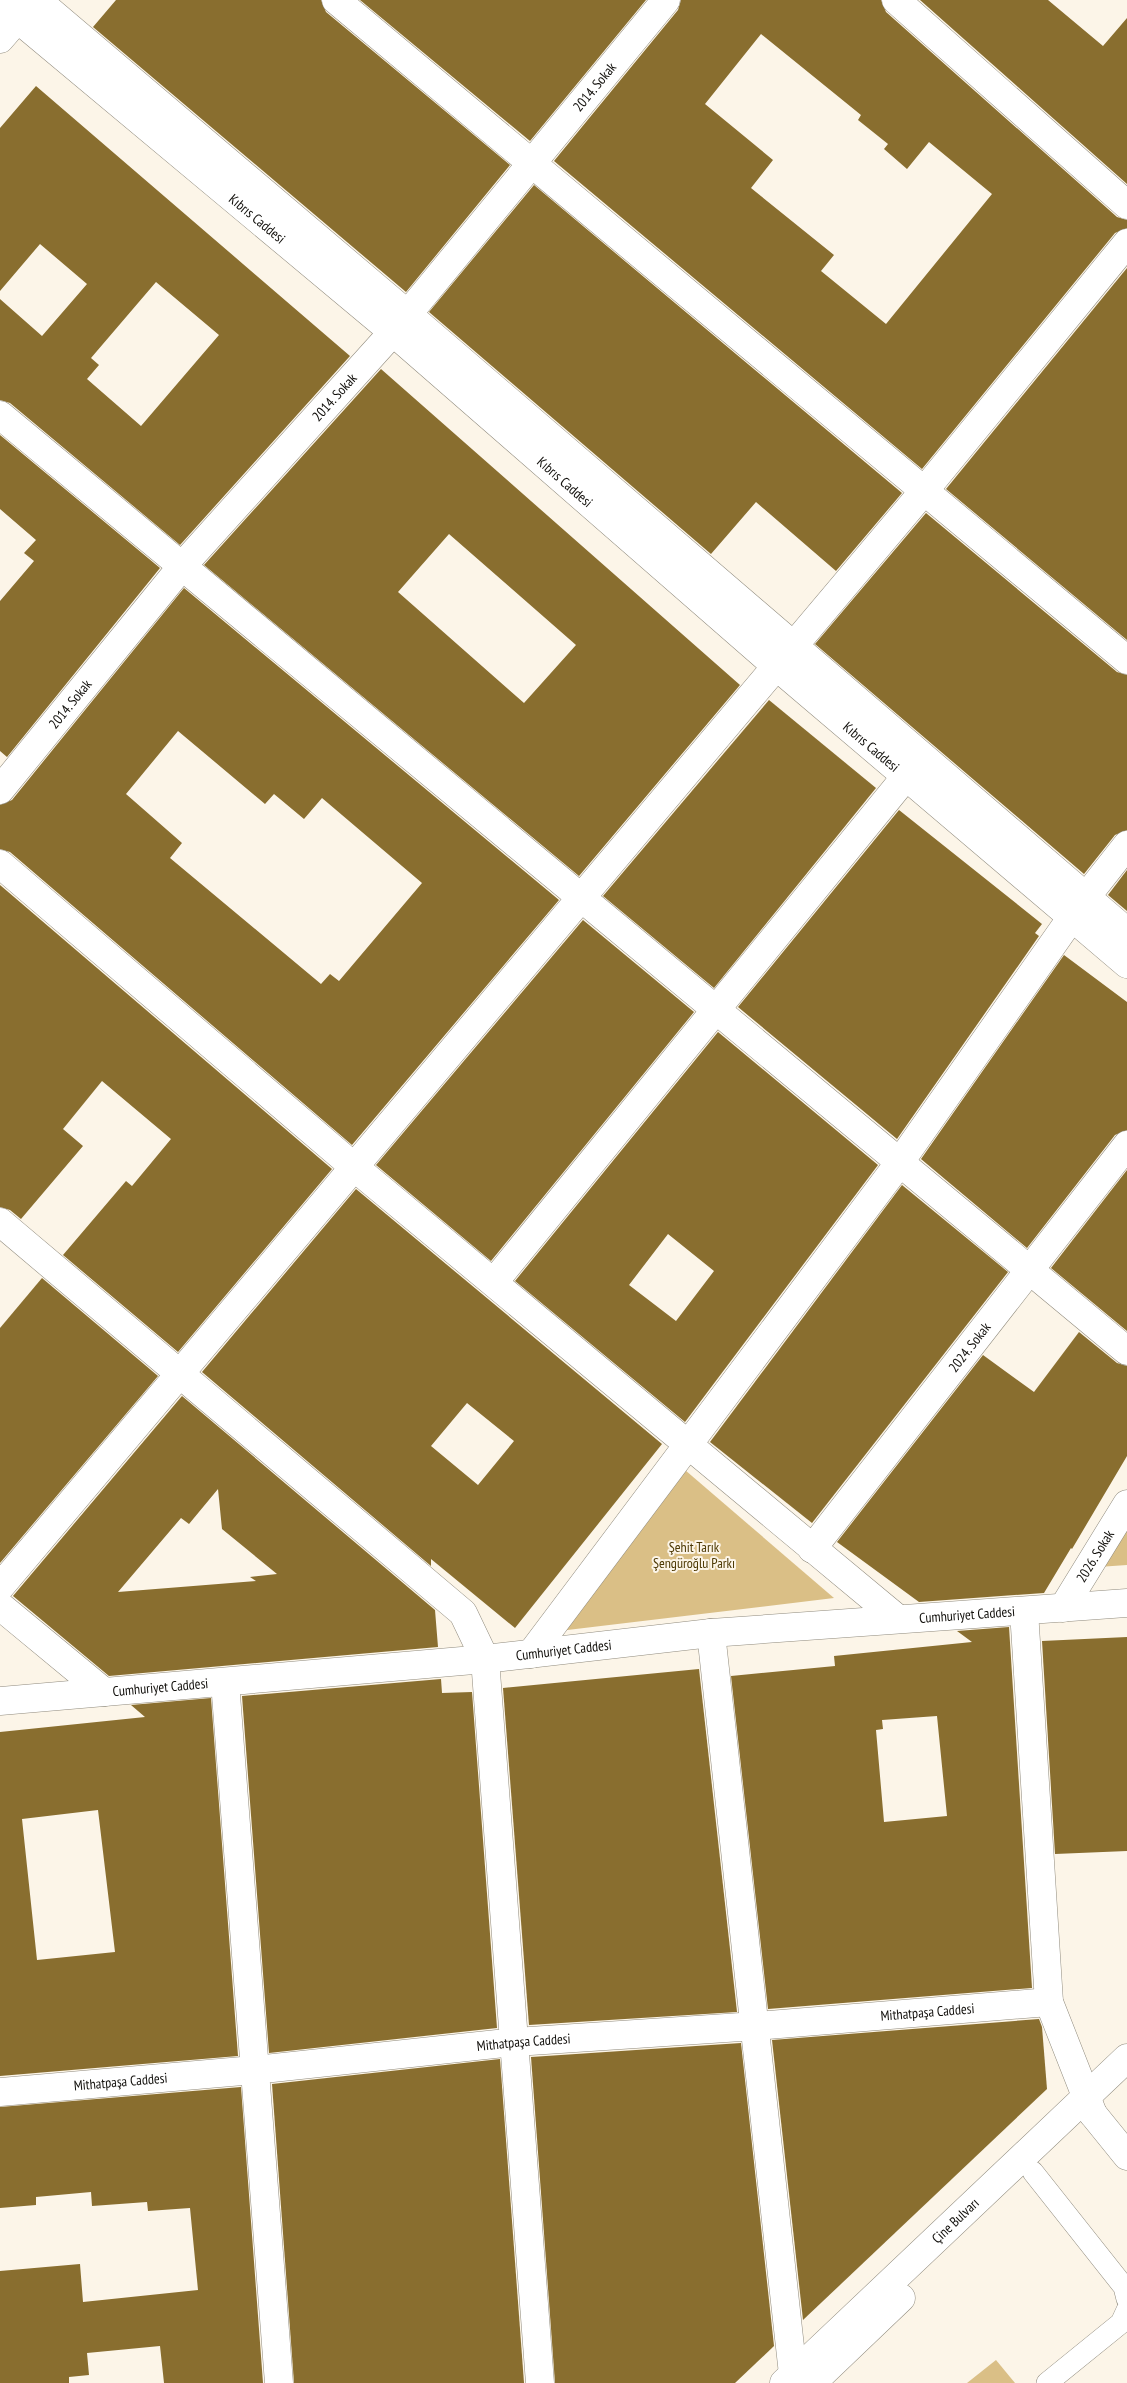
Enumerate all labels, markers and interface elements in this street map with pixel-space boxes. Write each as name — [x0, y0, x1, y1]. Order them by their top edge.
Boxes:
street label: 2014. Sokak — [569, 58, 620, 115]
street label: Kıbrıs Caddesi — [225, 190, 289, 247]
street label: 2014. Sokak — [308, 369, 361, 425]
street label: Kıbrıs Caddesi — [533, 453, 597, 511]
street label: 2014. Sokak — [45, 675, 96, 732]
street label: Kıbrıs Caddesi — [839, 718, 903, 776]
street label: 2024. Sokak — [944, 1318, 995, 1376]
street label: 2026. Sokak — [1072, 1526, 1118, 1586]
park label: Şehit Tarık Şengüroğlu Parkı — [653, 1538, 735, 1572]
street label: Cumhuriyet Caddesi — [918, 1602, 1016, 1627]
street label: Cumhuriyet Caddesi — [515, 1636, 612, 1664]
street label: Cumhuriyet Caddesi — [112, 1674, 209, 1700]
street label: Mithatpaşa Caddesi — [880, 1999, 975, 2025]
street label: Mithatpaşa Caddesi — [476, 2029, 571, 2055]
street label: Mithatpaşa Caddesi — [73, 2069, 168, 2095]
street label: Çine Bulvarı — [928, 2194, 983, 2247]

